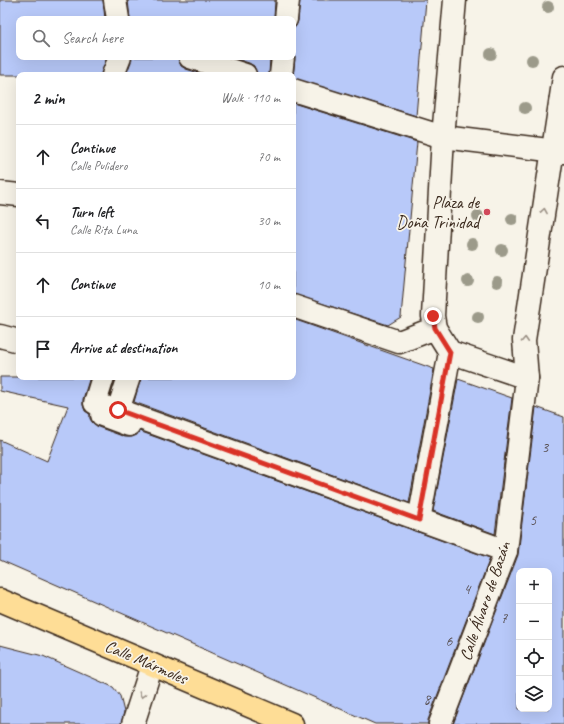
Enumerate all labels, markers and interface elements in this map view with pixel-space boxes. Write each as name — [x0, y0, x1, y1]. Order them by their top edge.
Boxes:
search box — [16, 16, 296, 60]
icon: search — [30, 27, 52, 49]
text: Search here — [62, 29, 123, 48]
text: 2 min — [32, 88, 65, 109]
text: Walk · 110 m — [221, 90, 280, 106]
text: Continue — [70, 139, 115, 158]
icon: ahead — [32, 146, 54, 168]
text: 70 m — [258, 149, 280, 165]
text: Calle Pulidero — [70, 158, 127, 174]
place label: Plaza de Doña Trinidad — [396, 192, 481, 233]
text: Turn left — [70, 203, 113, 222]
marker: Plaza de Doña Trinidad — [482, 207, 492, 217]
one-way arrow — [539, 208, 548, 214]
icon: left — [32, 210, 54, 232]
text: 30 m — [258, 213, 280, 229]
text: Calle Rita Luna — [70, 222, 137, 238]
icon: ahead — [32, 274, 54, 296]
text: Continue — [70, 275, 115, 294]
text: 10 m — [258, 277, 280, 293]
route end — [424, 307, 442, 325]
one-way arrow — [520, 337, 529, 343]
icon: arrive — [32, 338, 54, 360]
text: Arrive at destination — [70, 339, 177, 358]
route start — [109, 401, 127, 419]
house number: 3 — [542, 438, 550, 457]
house number: 5 — [530, 511, 538, 530]
street label: Calle Álvaro de Bazán — [454, 537, 516, 663]
map controls — [516, 568, 552, 712]
button: + — [516, 568, 552, 604]
house number: 4 — [464, 580, 472, 599]
button: − — [516, 604, 552, 640]
house number: 7 — [501, 609, 509, 628]
house number: 6 — [446, 632, 454, 651]
street label: Calle Mármoles — [102, 635, 192, 690]
button: locate — [516, 640, 552, 676]
button: layers — [516, 676, 552, 712]
house number: 8 — [424, 690, 432, 709]
one-way arrow — [139, 691, 147, 698]

